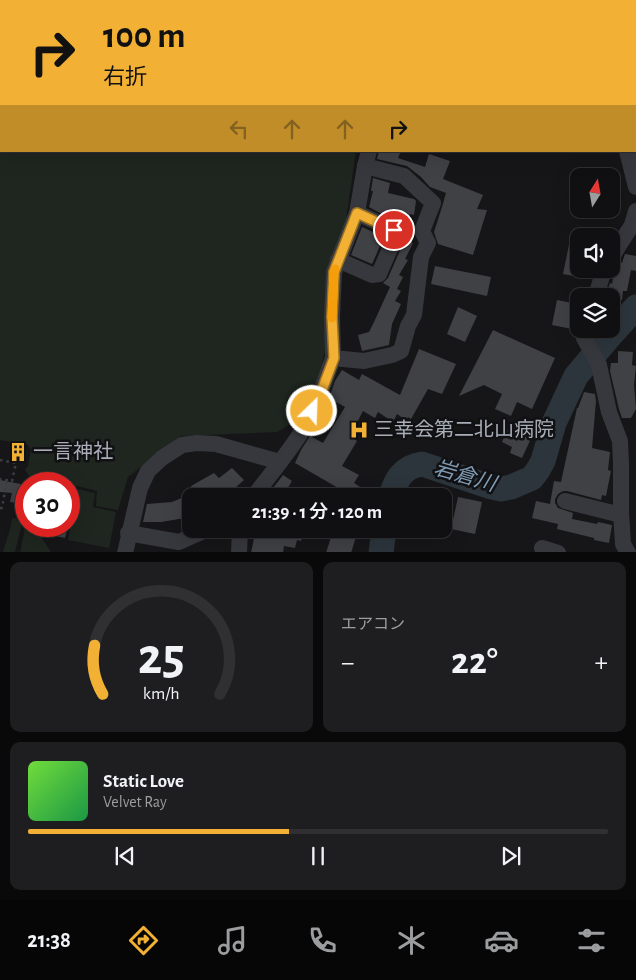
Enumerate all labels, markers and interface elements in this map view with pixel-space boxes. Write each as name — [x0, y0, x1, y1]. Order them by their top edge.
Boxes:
text: 100 m — [103, 19, 186, 54]
icon: right — [20, 20, 85, 85]
text: 右折 — [103, 66, 147, 88]
icon: left — [225, 115, 253, 143]
icon: ahead — [278, 115, 306, 143]
icon: ahead — [331, 115, 359, 143]
icon: right — [384, 115, 412, 143]
north arrow — [570, 168, 620, 218]
map controls — [570, 168, 620, 338]
pin — [373, 209, 415, 251]
icon: arrive — [380, 216, 408, 244]
button: sound — [570, 228, 620, 278]
button: layers — [570, 288, 620, 338]
position arrow — [285, 384, 337, 436]
place label: 三幸会第二北山病院 — [374, 418, 554, 440]
hospital icon: 三幸会第二北山病院 — [348, 419, 370, 441]
building icon: 一言神社 — [7, 441, 29, 463]
place label: 一言神社 — [33, 441, 113, 462]
water label: 岩倉川 — [432, 456, 500, 495]
speed limit sign: 30 — [15, 472, 80, 537]
text: 21:39 · 1 分 · 120 m — [252, 503, 382, 522]
text: エアコン — [341, 616, 405, 632]
text: 25 — [138, 631, 185, 683]
text: 22° — [451, 643, 498, 681]
text: − — [341, 649, 354, 677]
text: + — [595, 649, 608, 677]
text: km/h — [143, 685, 180, 703]
text: Static Love — [103, 772, 184, 791]
text: Velvet Ray — [103, 794, 167, 810]
icon: previous — [111, 842, 139, 870]
icon: pause — [304, 842, 332, 870]
icon: next — [497, 842, 525, 870]
icon: directions — [126, 923, 161, 958]
icon: music — [215, 923, 250, 958]
icon: phone — [305, 923, 340, 958]
icon: climate — [394, 923, 429, 958]
icon: car — [484, 923, 519, 958]
icon: filters — [574, 923, 609, 958]
text: 21:38 — [27, 929, 71, 951]

